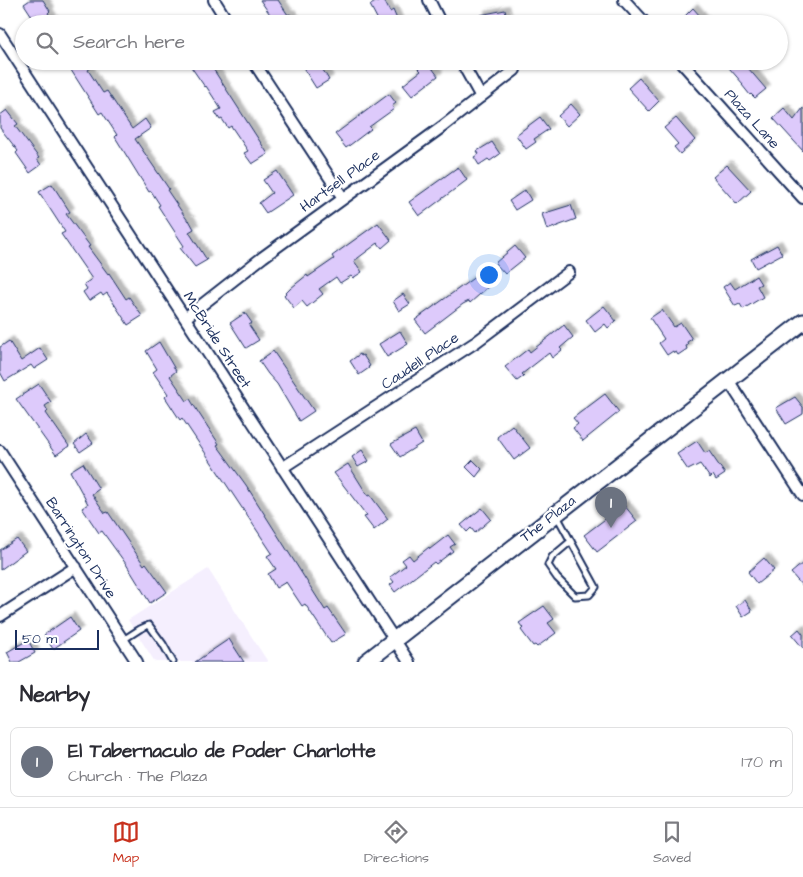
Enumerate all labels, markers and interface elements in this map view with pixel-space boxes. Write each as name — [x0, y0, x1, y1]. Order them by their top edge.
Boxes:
search box — [15, 15, 788, 70]
icon: search — [33, 29, 61, 57]
text: Search here — [73, 29, 185, 56]
street label: Plaza Lane — [719, 84, 785, 154]
street label: Hartsell Place — [296, 145, 384, 217]
your location — [476, 262, 502, 288]
street label: McBride Street — [178, 288, 256, 392]
street label: Caudell Place — [377, 327, 463, 395]
pin: 1 — [595, 487, 627, 528]
street label: The Plaza — [516, 490, 581, 547]
street label: Barrington Drive — [40, 493, 122, 603]
scale bar — [15, 627, 99, 650]
text: 50 m — [22, 629, 57, 649]
text: Nearby — [20, 680, 90, 709]
text: El Tabernaculo de Poder Charlotte — [68, 738, 376, 765]
text: 1 — [36, 751, 38, 773]
text: 170 m — [741, 751, 782, 773]
text: Church · The Plaza — [68, 765, 207, 787]
tab: Map — [112, 818, 140, 868]
tab: Directions — [364, 818, 429, 868]
tab: Saved — [653, 818, 691, 868]

